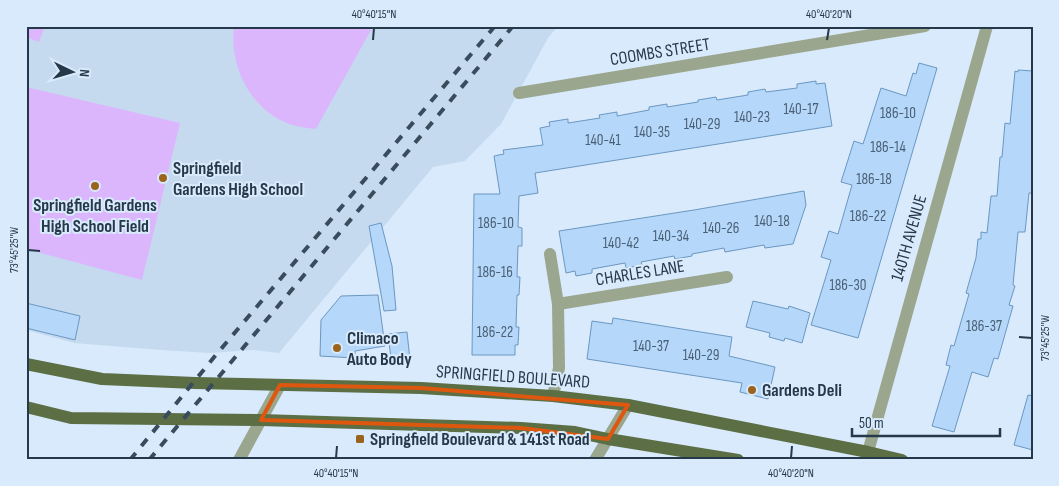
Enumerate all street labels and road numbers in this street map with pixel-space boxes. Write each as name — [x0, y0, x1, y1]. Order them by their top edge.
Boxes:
street label: COOMBS STREET — [608, 34, 712, 70]
street label: 140TH AVENUE — [887, 192, 931, 284]
street label: CHARLES LANE — [594, 256, 686, 290]
street label: SPRINGFIELD BOULEVARD — [435, 361, 591, 393]

